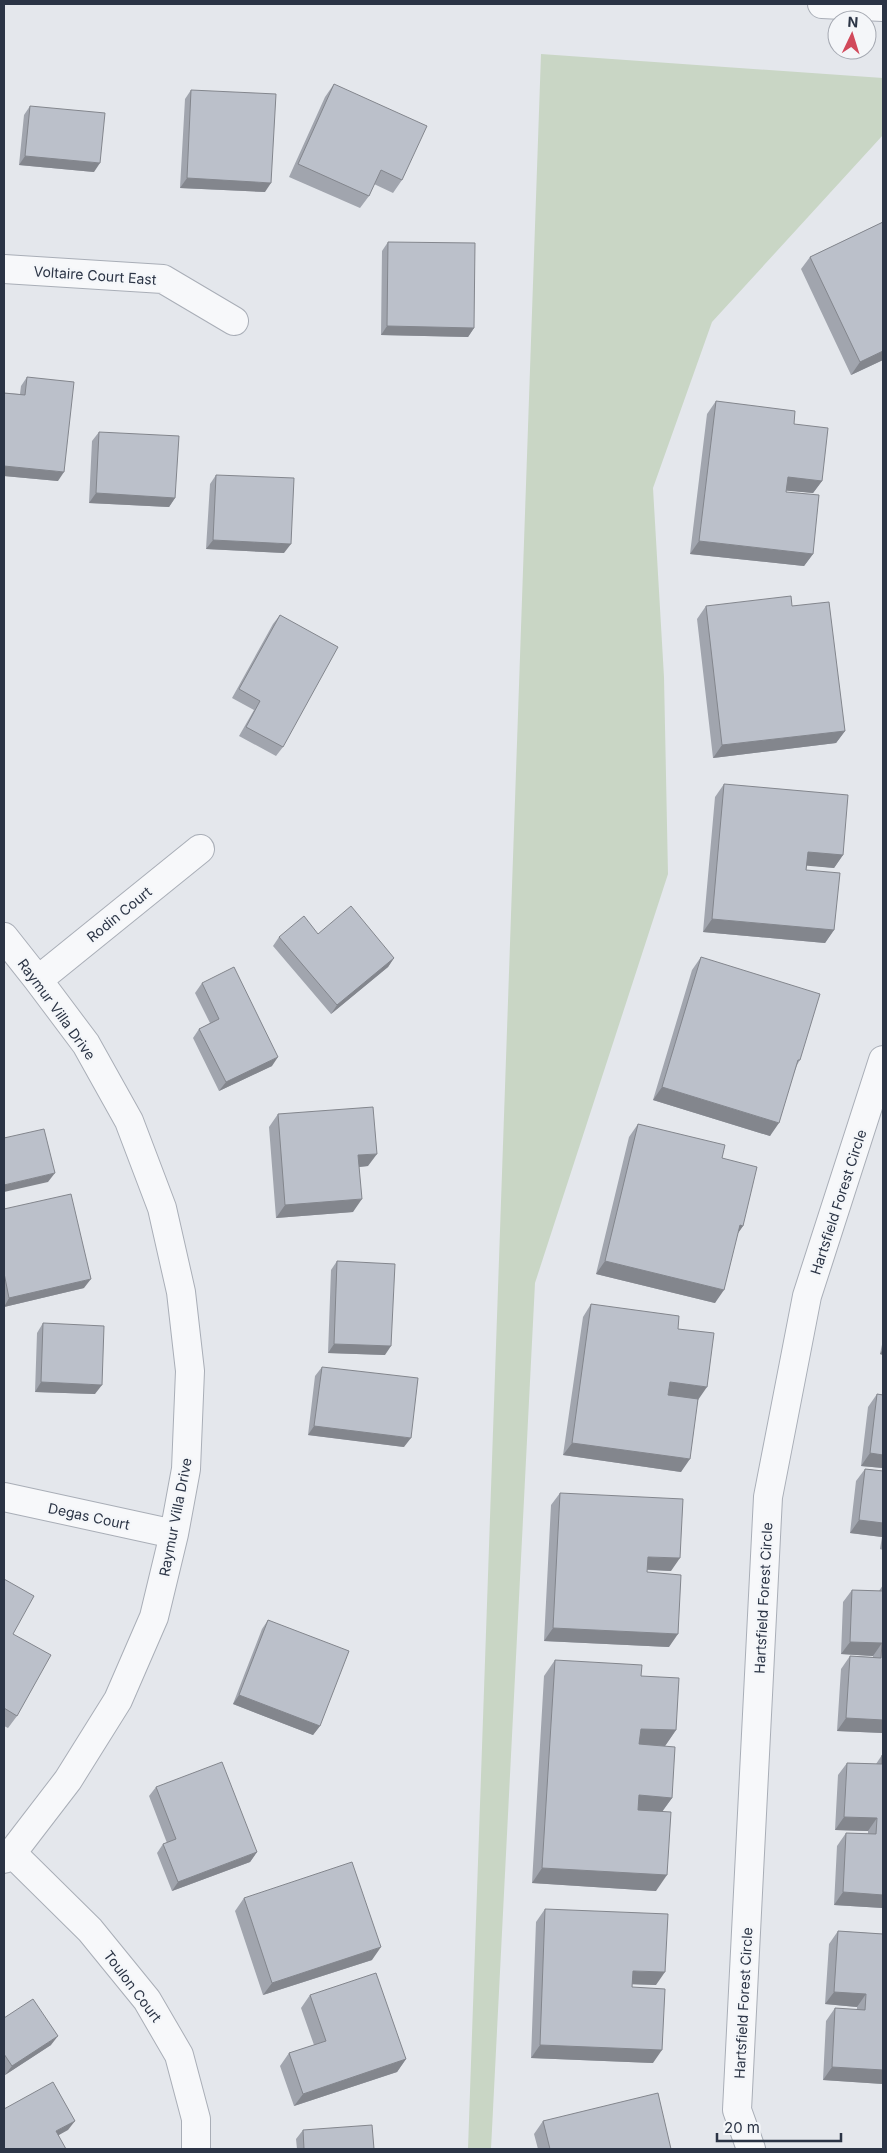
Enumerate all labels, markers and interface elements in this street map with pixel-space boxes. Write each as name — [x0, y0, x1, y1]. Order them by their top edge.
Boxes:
north arrow — [827, 10, 877, 60]
text: N — [847, 13, 859, 30]
street label: Voltaire Court East — [33, 262, 157, 288]
street label: Rodin Court — [83, 882, 155, 945]
street label: Raymur Villa Drive — [15, 955, 99, 1063]
street label: Hartsfield Forest Circle — [806, 1127, 870, 1277]
street label: Raymur Villa Drive — [155, 1456, 195, 1578]
street label: Degas Court — [47, 1499, 132, 1533]
street label: Hartsfield Forest Circle — [751, 1522, 775, 1674]
street label: Hartsfield Forest Circle — [731, 1927, 755, 2079]
street label: Toulon Court — [100, 1947, 166, 2026]
scale bar — [717, 2110, 841, 2142]
text: 20 m — [724, 2118, 760, 2137]

